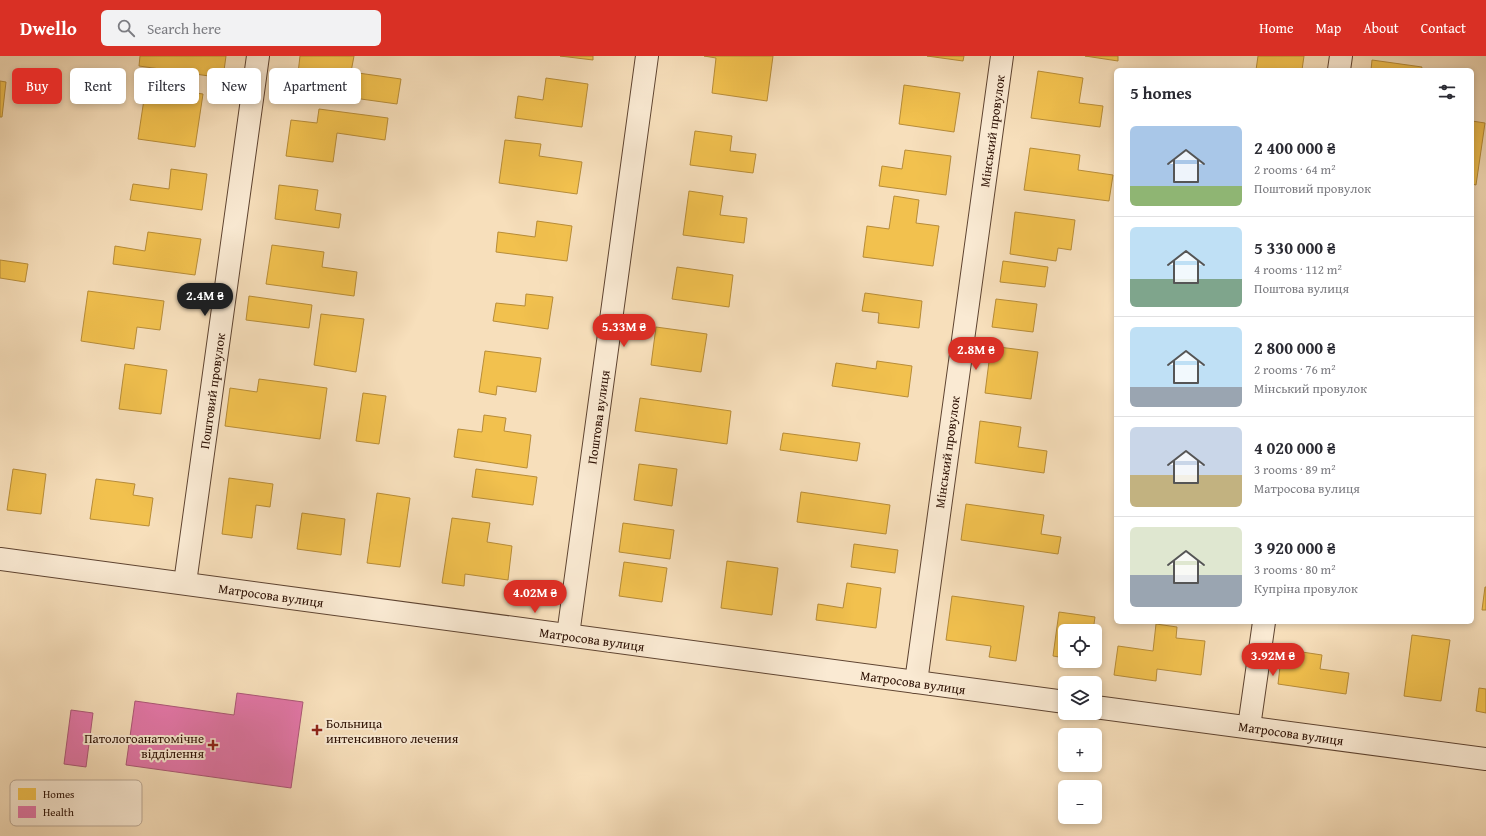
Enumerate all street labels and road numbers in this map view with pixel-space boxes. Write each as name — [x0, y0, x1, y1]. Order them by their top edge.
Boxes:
street label: Мінський провулок — [975, 74, 1010, 188]
street label: Поштовий провулок — [195, 332, 230, 450]
street label: Поштова вулиця — [582, 368, 615, 465]
street label: Мінський провулок — [930, 395, 965, 509]
street label: Матросова вулиця — [217, 579, 325, 612]
street label: Матросова вулиця — [538, 623, 646, 656]
street label: Матросова вулиця — [859, 666, 967, 699]
street label: Матросова вулиця — [1237, 717, 1345, 750]

